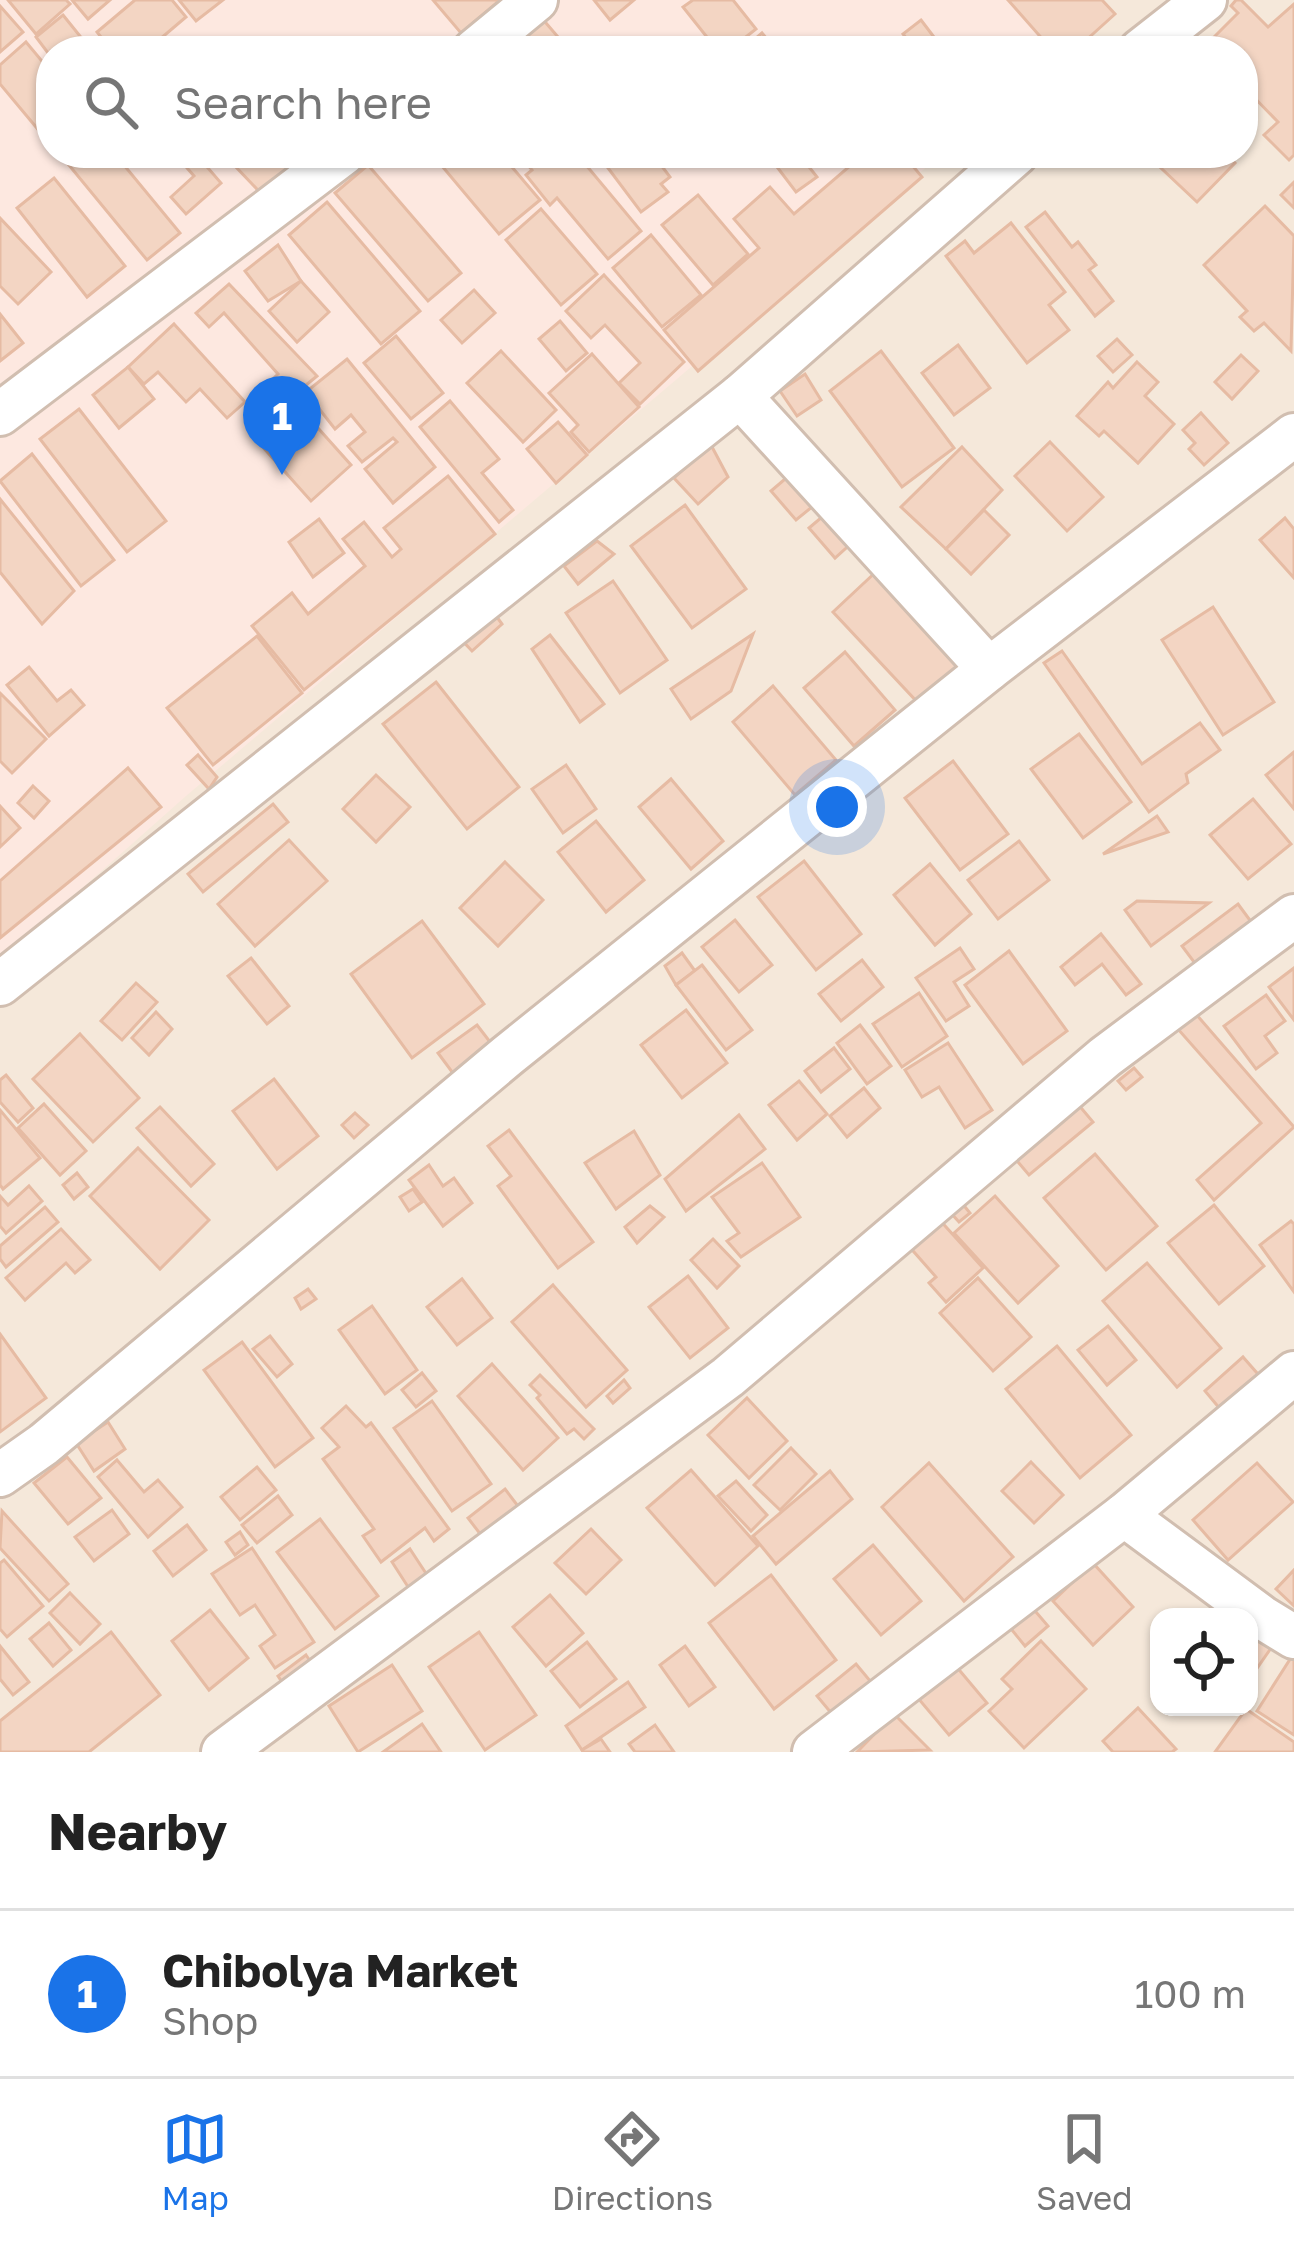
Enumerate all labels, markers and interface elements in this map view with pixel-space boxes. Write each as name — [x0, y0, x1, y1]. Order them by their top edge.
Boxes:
search box — [36, 36, 1258, 168]
icon: search — [78, 69, 144, 135]
text: Search here — [174, 75, 432, 129]
pin: 1 — [243, 376, 321, 475]
your location — [807, 777, 867, 837]
map controls — [1150, 1608, 1258, 1716]
button: locate — [1150, 1608, 1258, 1716]
text: Nearby — [48, 1800, 227, 1861]
text: Chibolya Market — [162, 1943, 518, 1997]
text: 1 — [77, 1970, 97, 2017]
text: 100 m — [1134, 1970, 1246, 2017]
text: Shop — [162, 1997, 258, 2044]
tab: Map — [162, 2106, 229, 2217]
tab: Directions — [552, 2106, 713, 2217]
tab: Saved — [1036, 2106, 1132, 2217]

